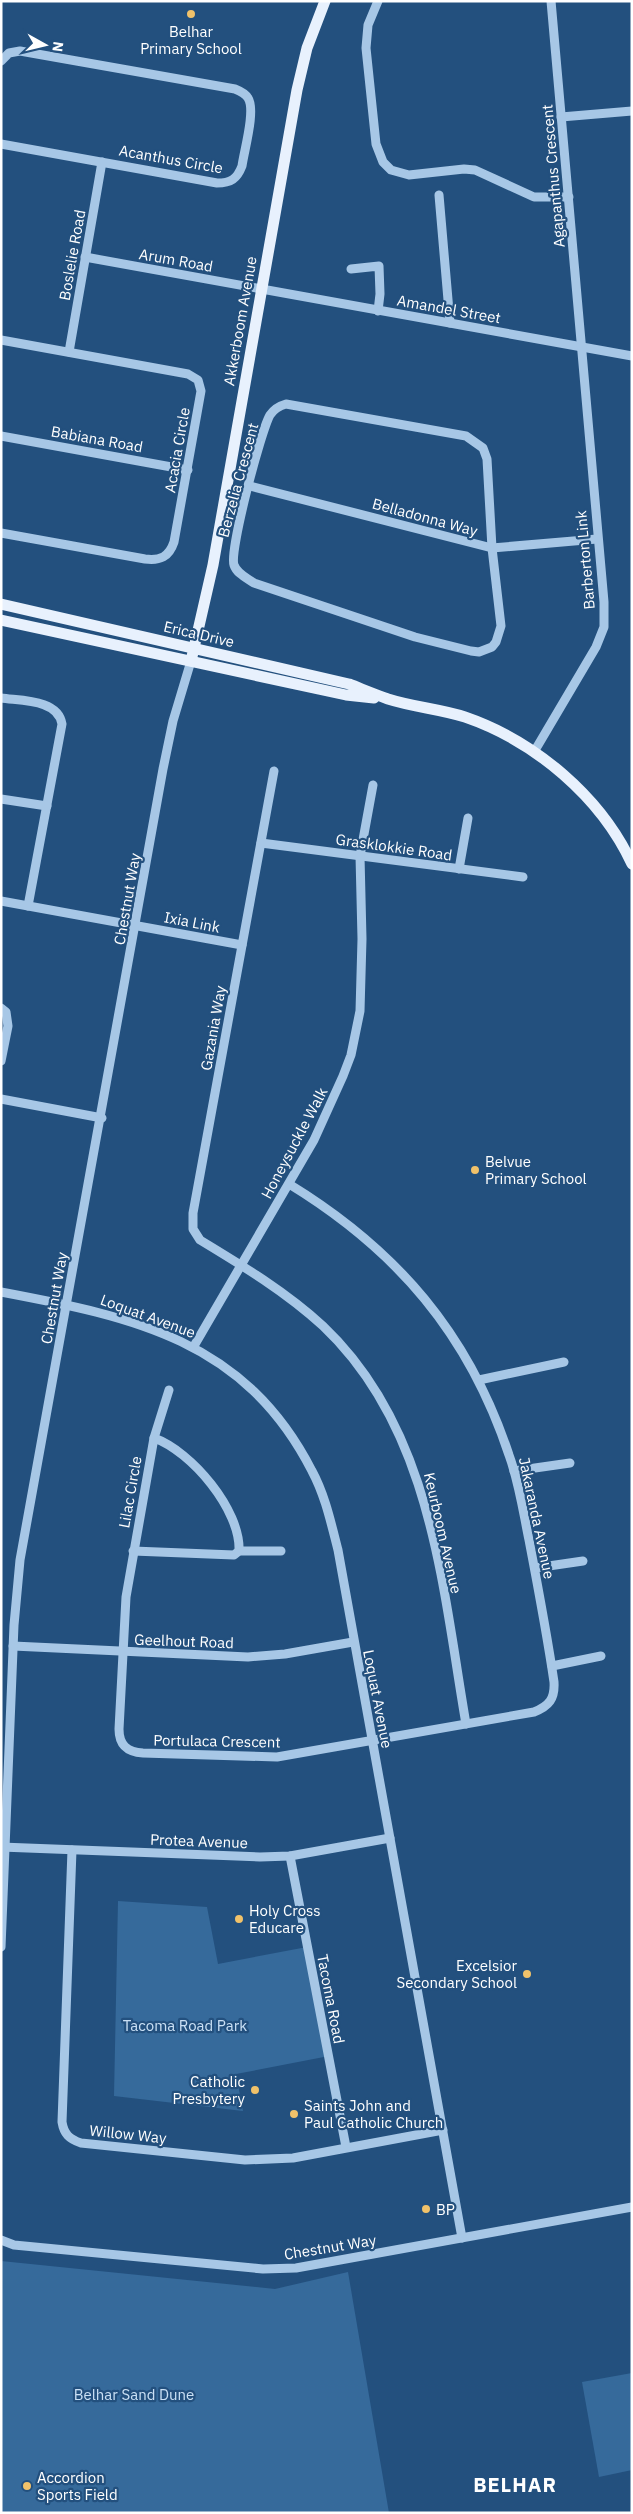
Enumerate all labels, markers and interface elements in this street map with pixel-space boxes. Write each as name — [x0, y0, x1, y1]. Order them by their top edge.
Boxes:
marker: Belhar Primary School — [185, 8, 197, 20]
north arrow — [20, 20, 70, 70]
place label: Belhar Primary School — [140, 22, 242, 58]
text: N — [48, 41, 67, 53]
street label: Agapanthus Crescent — [537, 104, 569, 248]
street label: Acanthus Circle — [118, 141, 224, 177]
street label: Boslelie Road — [55, 208, 89, 302]
street label: Arum Road — [138, 244, 214, 276]
street label: Akkerboom Avenue — [219, 255, 261, 387]
street label: Amandel Street — [396, 291, 502, 327]
street label: Acacia Circle — [160, 406, 194, 494]
street label: Berzelia Crescent — [214, 421, 262, 539]
street label: Babiana Road — [50, 422, 144, 456]
street label: Belladonna Way — [370, 494, 480, 540]
street label: Barberton Link — [571, 510, 599, 610]
street label: Erica Drive — [162, 617, 236, 651]
street label: Grasklokkie Road — [335, 829, 453, 865]
street label: Chestnut Way — [110, 851, 145, 946]
street label: Ixia Link — [162, 907, 222, 937]
street label: Gazania Way — [196, 984, 230, 1072]
street label: Honeysuckle Walk — [257, 1084, 331, 1202]
place label: Belvue Primary School — [485, 1152, 587, 1188]
marker: Belvue Primary School — [469, 1164, 481, 1176]
street label: Chestnut Way — [37, 1250, 72, 1345]
street label: Loquat Avenue — [98, 1290, 198, 1342]
street label: Lilac Circle — [114, 1455, 146, 1529]
street label: Jakaranda Avenue — [515, 1455, 559, 1581]
street label: Keurboom Avenue — [420, 1471, 466, 1595]
street label: Geelhout Road — [134, 1630, 234, 1652]
street label: Loquat Avenue — [359, 1648, 397, 1750]
street label: Portulaca Crescent — [153, 1730, 281, 1752]
street label: Protea Avenue — [150, 1830, 248, 1852]
place label: Holy Cross Educare — [249, 1901, 321, 1937]
marker: Holy Cross Educare — [233, 1913, 245, 1925]
street label: Tacoma Road — [313, 1953, 349, 2045]
place label: Excelsior Secondary School — [397, 1956, 517, 1992]
marker: Excelsior Secondary School — [521, 1968, 533, 1980]
park label: Tacoma Road Park — [123, 2016, 247, 2035]
place label: Catholic Presbytery — [172, 2072, 246, 2108]
marker: Catholic Presbytery — [249, 2084, 261, 2096]
place label: Saints John and Paul Catholic Church — [304, 2096, 443, 2132]
marker: Saints John and Paul Catholic Church — [288, 2108, 300, 2120]
street label: Willow Way — [89, 2121, 168, 2148]
place label: BP — [436, 2200, 455, 2219]
marker: BP — [420, 2203, 432, 2215]
street label: Chestnut Way — [283, 2230, 378, 2264]
park label: Belhar Sand Dune — [74, 2385, 194, 2404]
place label: Accordion Sports Field — [37, 2468, 118, 2504]
district label: BELHAR — [473, 2471, 557, 2498]
marker: Accordion Sports Field — [21, 2480, 33, 2492]

